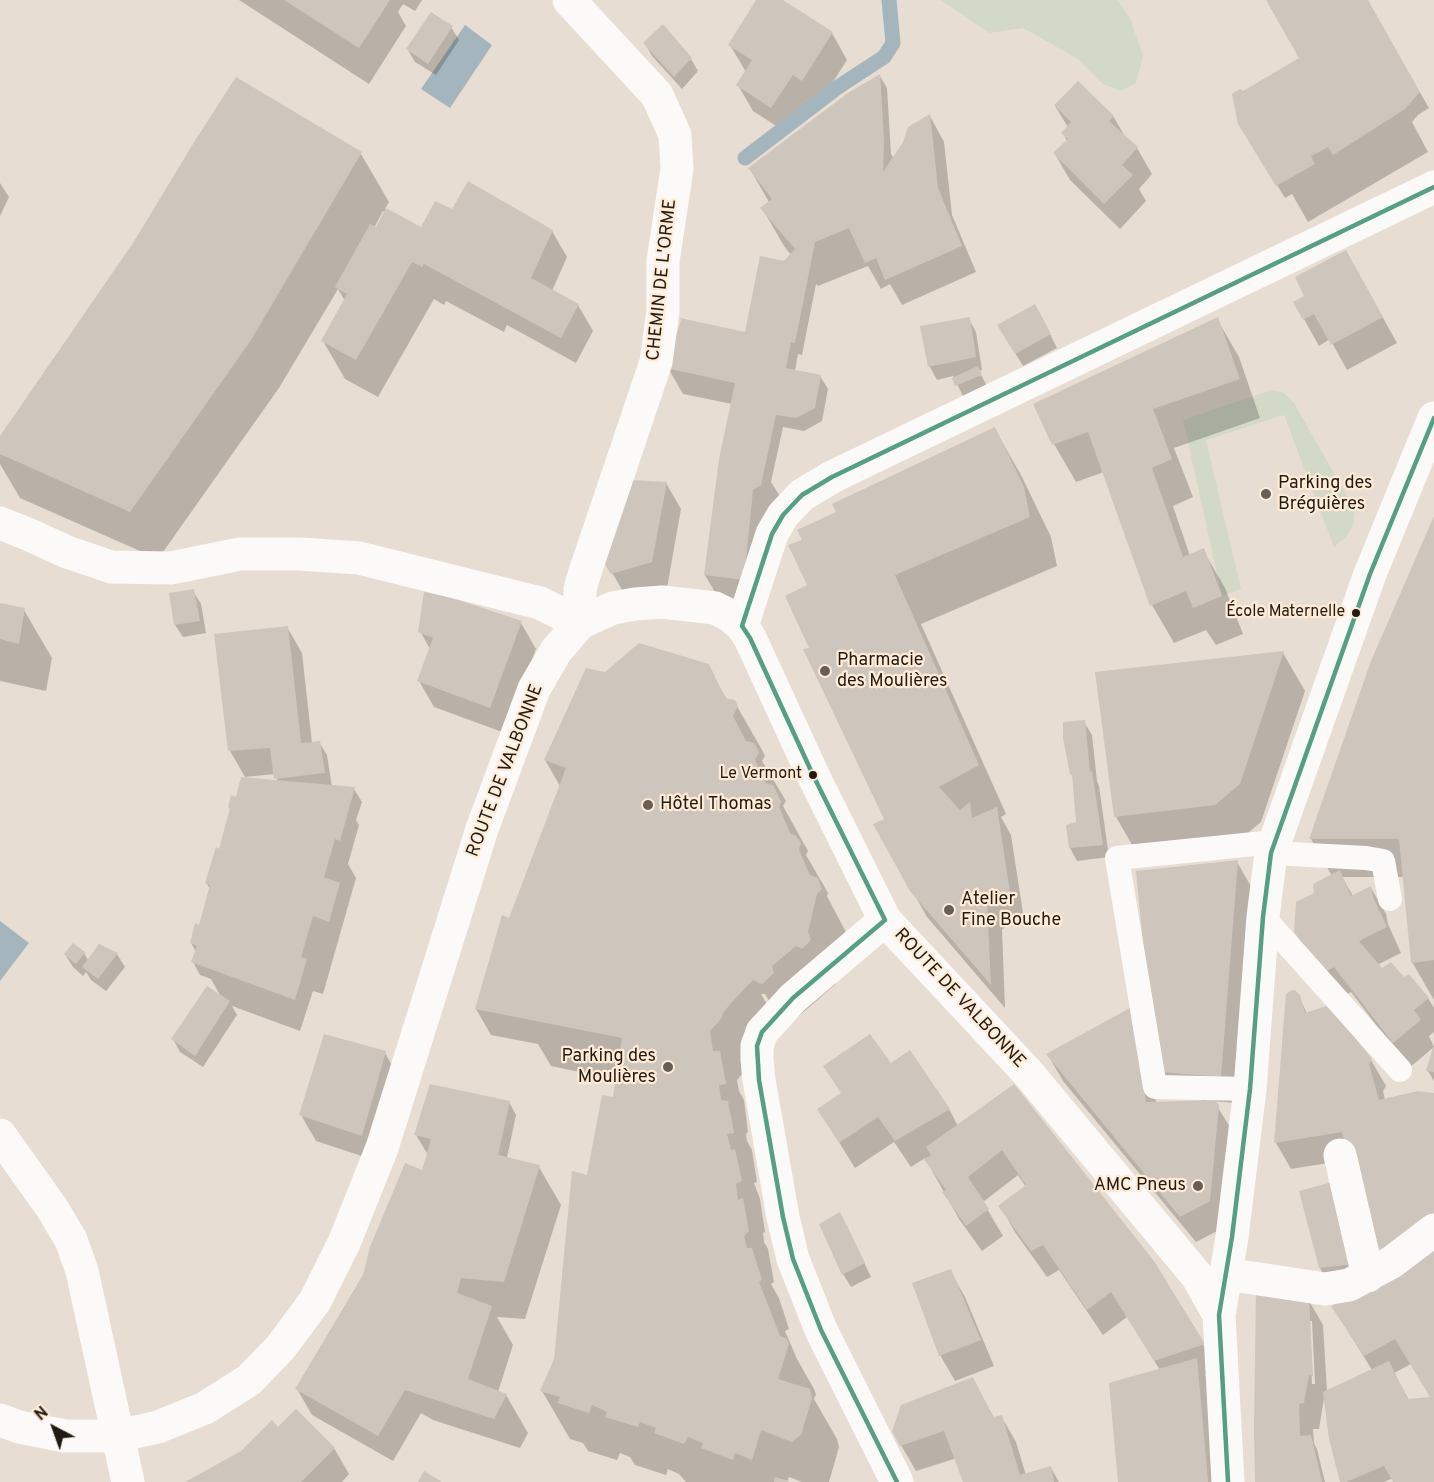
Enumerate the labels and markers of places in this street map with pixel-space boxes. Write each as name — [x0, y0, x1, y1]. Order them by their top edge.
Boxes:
place label: Parking des Bréguières — [1278, 473, 1373, 516]
marker: Parking des Bréguières — [1259, 487, 1273, 501]
place label: École Maternelle — [1226, 603, 1345, 623]
marker: École Maternelle — [1350, 607, 1362, 619]
place label: Pharmacie des Moulières — [837, 650, 947, 692]
marker: Pharmacie des Moulières — [818, 664, 832, 678]
place label: Le Vermont — [719, 765, 802, 785]
marker: Le Vermont — [807, 769, 819, 781]
place label: Hôtel Thomas — [660, 794, 772, 816]
marker: Hôtel Thomas — [641, 798, 655, 812]
place label: Atelier Fine Bouche — [961, 889, 1061, 932]
marker: Atelier Fine Bouche — [942, 903, 956, 917]
place label: Parking des Moulières — [561, 1046, 656, 1088]
marker: Parking des Moulières — [661, 1060, 675, 1074]
place label: AMC Pneus — [1094, 1175, 1186, 1197]
marker: AMC Pneus — [1191, 1179, 1205, 1193]

